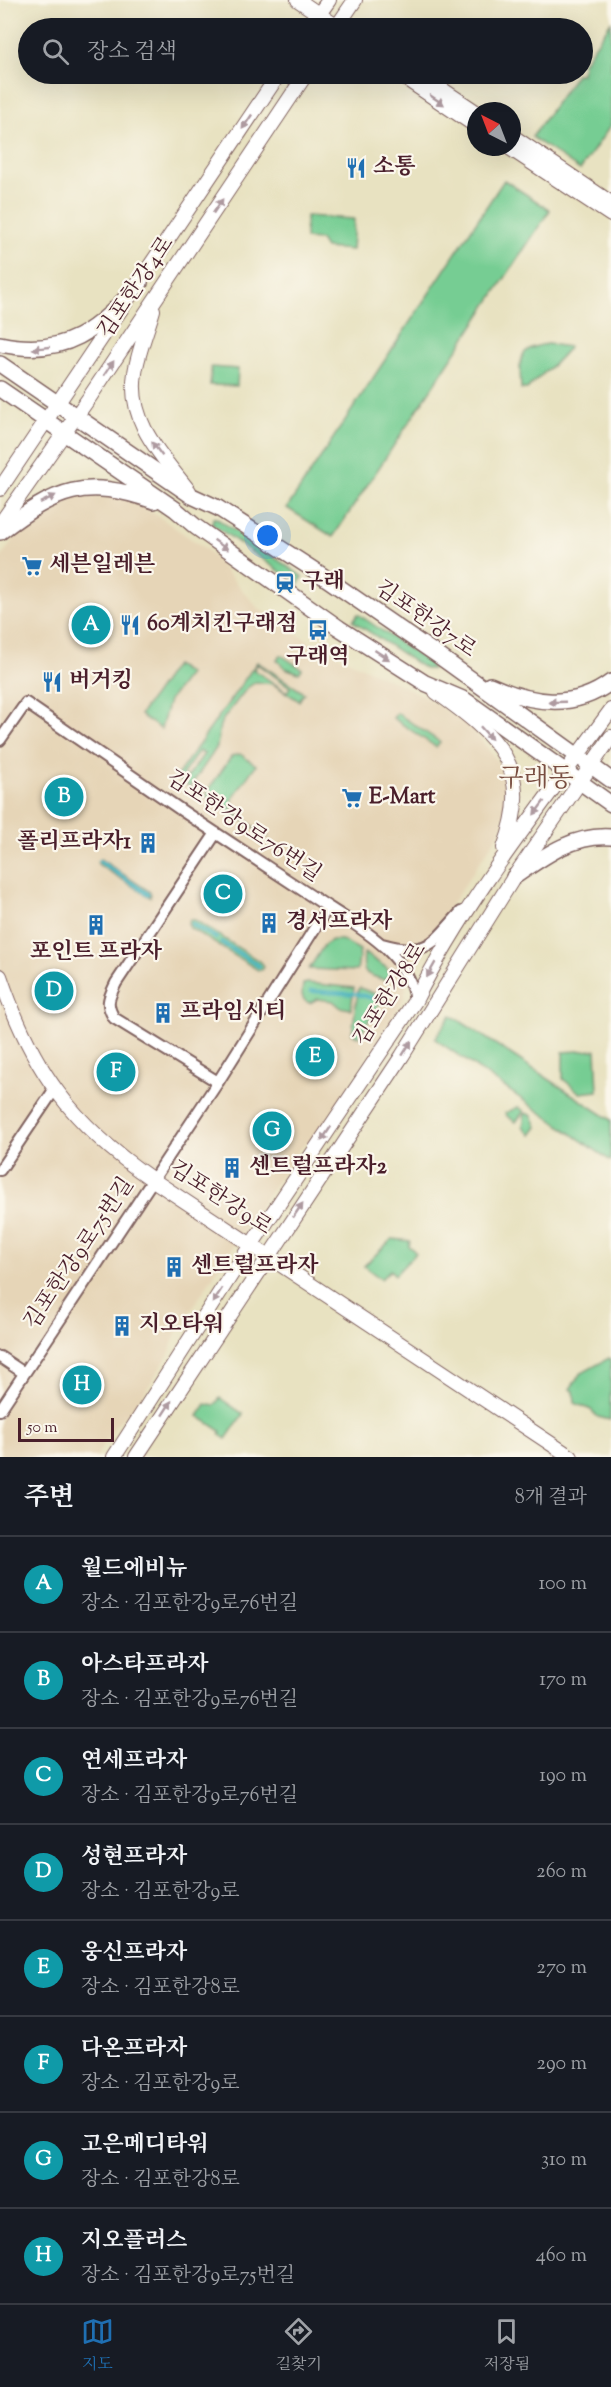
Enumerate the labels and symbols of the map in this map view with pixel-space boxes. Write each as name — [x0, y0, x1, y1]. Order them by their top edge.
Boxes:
one-way arrow — [429, 94, 445, 106]
north arrow — [467, 102, 521, 156]
one-way arrow — [241, 114, 253, 130]
place label: 소통 — [373, 152, 416, 184]
restaurant icon: 소통 — [344, 156, 368, 180]
one-way arrow — [212, 198, 223, 214]
street label: 김포한강4로 — [91, 230, 183, 346]
one-way arrow — [32, 343, 51, 353]
one-way arrow — [103, 360, 114, 376]
one-way arrow — [151, 441, 163, 456]
one-way arrow — [40, 495, 57, 504]
your location — [253, 521, 282, 550]
one-way arrow — [213, 539, 229, 551]
place label: 세븐일레븐 — [49, 550, 155, 582]
supermarket icon: 세븐일레븐 — [20, 554, 44, 578]
place label: 구래 — [302, 567, 345, 599]
station icon: 구래 — [273, 571, 297, 595]
street label: 김포한강7로 — [368, 573, 482, 667]
pin: A — [72, 602, 110, 648]
place label: 60계치킨구래점 — [147, 609, 297, 641]
restaurant icon: 60계치킨구래점 — [118, 613, 142, 637]
bus stop icon: 구래역 — [306, 618, 330, 642]
place label: 구래역 — [286, 642, 350, 674]
one-way arrow — [374, 650, 390, 661]
place label: 버거킹 — [69, 666, 133, 698]
restaurant icon: 버거킹 — [40, 670, 64, 694]
one-way arrow — [548, 697, 567, 706]
one-way arrow — [479, 726, 493, 741]
district label: 구래동 — [498, 761, 574, 798]
street label: 김포한강9로76번길 — [159, 763, 327, 891]
pin: B — [44, 774, 84, 820]
place label: E-Mart — [369, 782, 436, 814]
supermarket icon: E-Mart — [340, 786, 364, 810]
one-way arrow — [533, 800, 545, 816]
place label: 폴리프라자1 — [17, 827, 132, 859]
building icon: 폴리프라자1 — [136, 831, 160, 855]
pin: C — [204, 872, 242, 916]
place label: 경서프라자 — [286, 907, 393, 939]
building icon: 경서프라자 — [257, 911, 281, 935]
building icon: 포인트 프라자 — [84, 913, 108, 937]
place label: 포인트 프라자 — [30, 937, 163, 969]
street label: 김포한강8로 — [346, 937, 436, 1053]
one-way arrow — [426, 962, 436, 979]
pin: D — [34, 968, 74, 1014]
place label: 프라임시티 — [180, 997, 286, 1029]
building icon: 프라임시티 — [151, 1001, 175, 1025]
pin: E — [296, 1034, 334, 1080]
one-way arrow — [401, 1040, 412, 1056]
pin: F — [96, 1050, 136, 1094]
pin: G — [252, 1108, 292, 1154]
one-way arrow — [320, 1126, 332, 1142]
place label: 센트럴프라자2 — [249, 1152, 388, 1184]
street label: 김포한강9로 — [162, 1154, 278, 1244]
building icon: 센트럴프라자2 — [220, 1156, 244, 1180]
street label: 김포한강9로75번길 — [17, 1171, 143, 1337]
one-way arrow — [293, 1202, 304, 1219]
place label: 센트럴프라자 — [191, 1251, 319, 1283]
building icon: 센트럴프라자 — [162, 1255, 186, 1279]
one-way arrow — [212, 1288, 223, 1304]
place label: 지오타워 — [139, 1310, 224, 1342]
building icon: 지오타워 — [110, 1314, 134, 1338]
pin: H — [62, 1362, 101, 1408]
one-way arrow — [162, 1400, 173, 1416]
scale bar — [18, 1415, 114, 1442]

